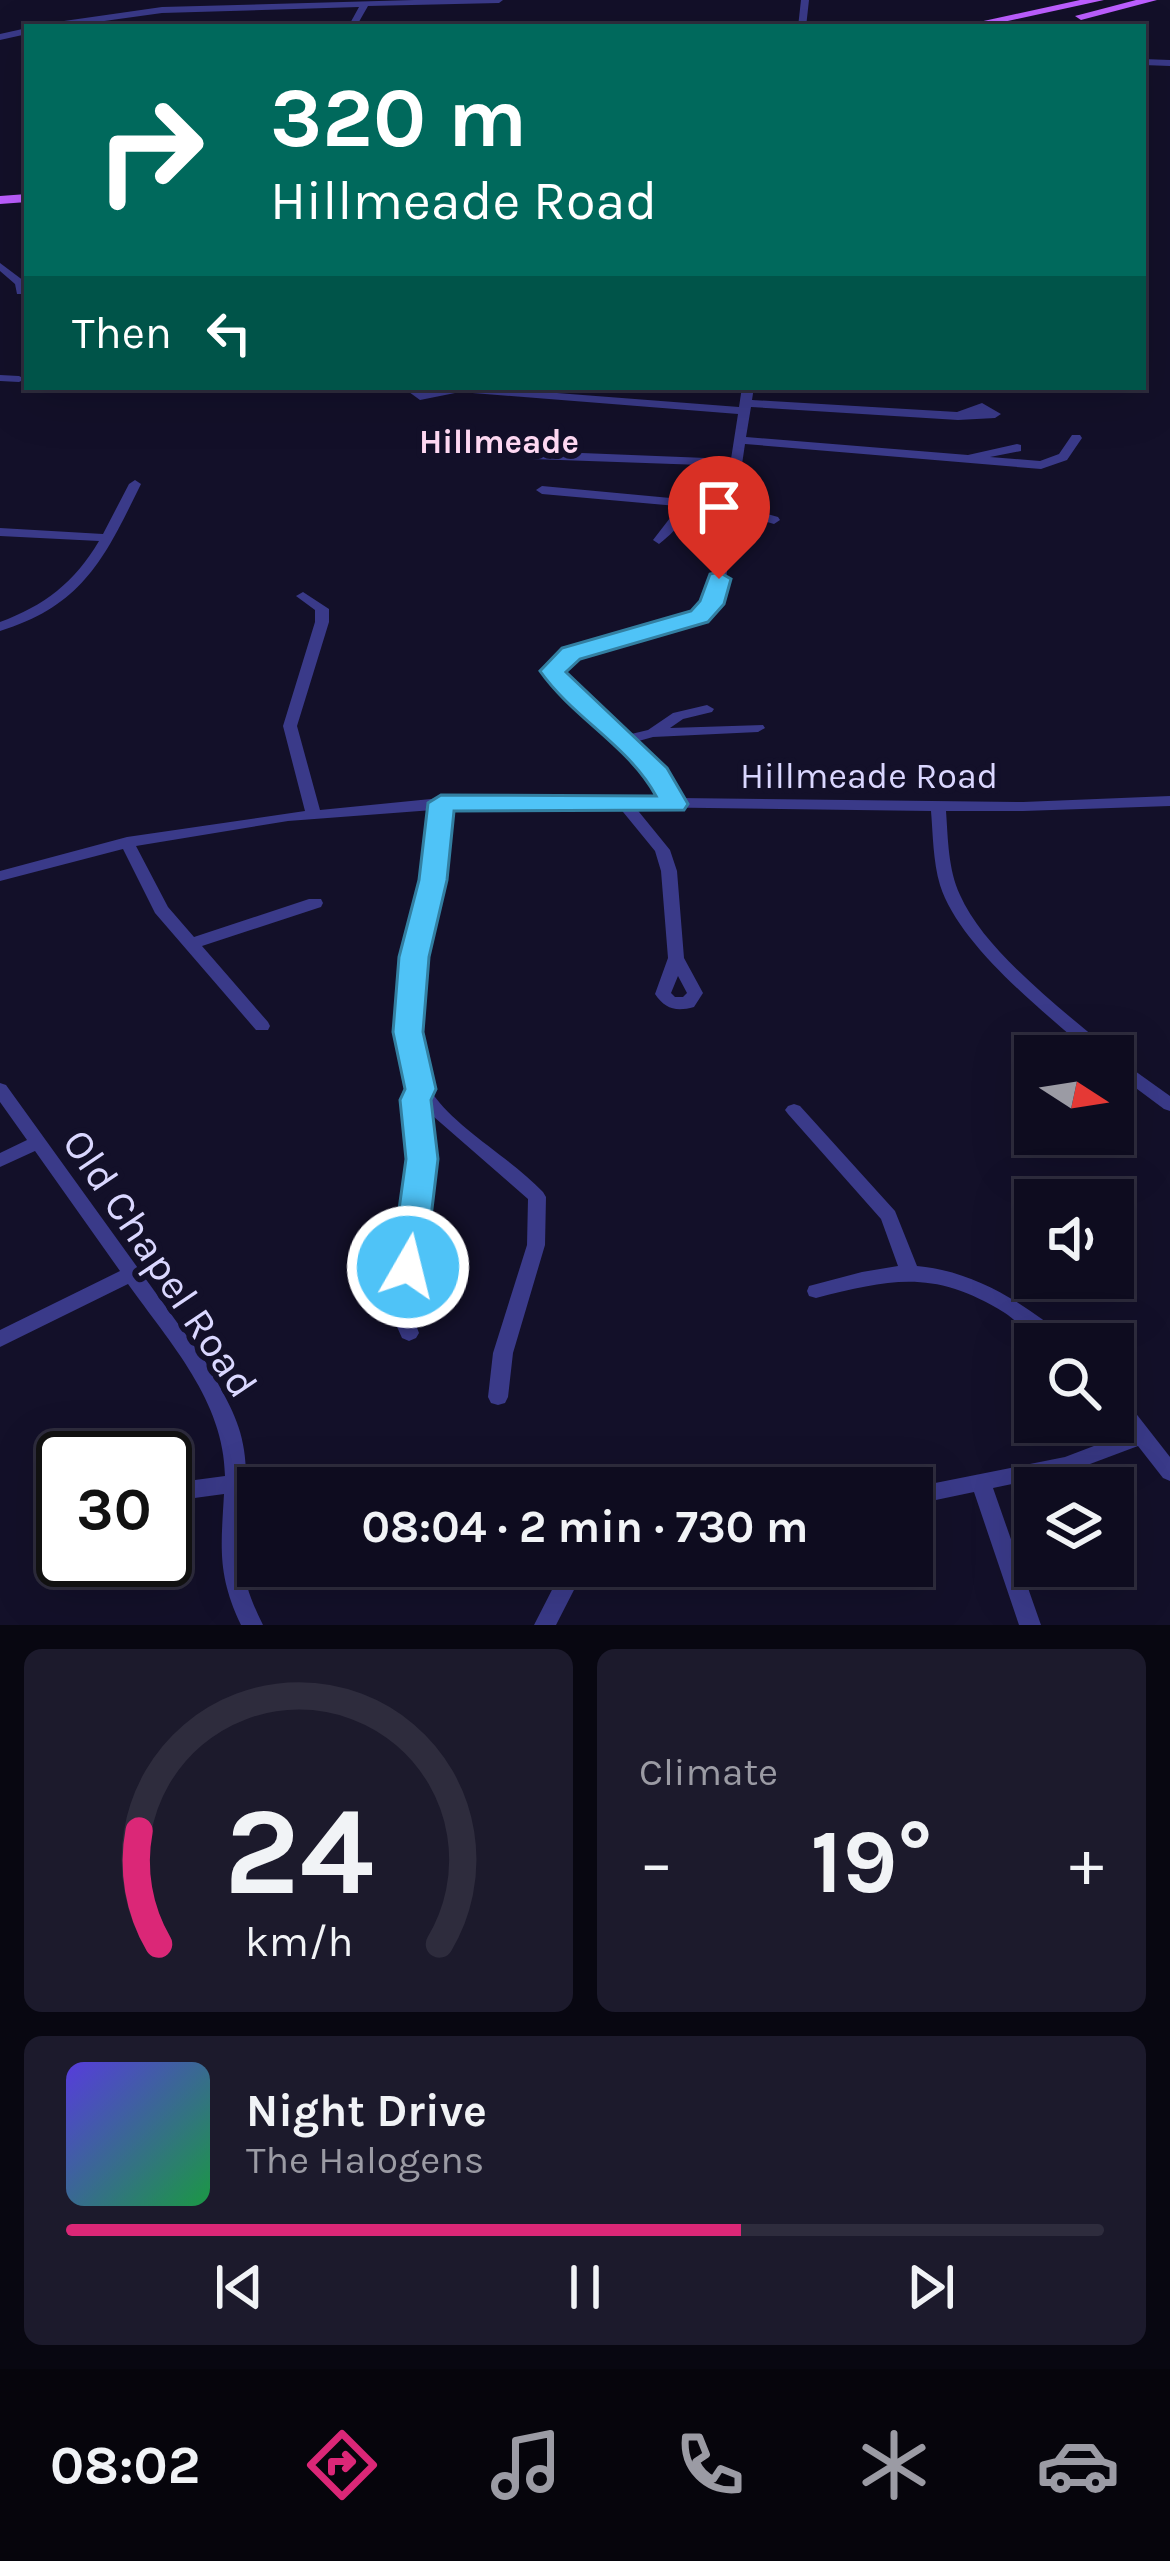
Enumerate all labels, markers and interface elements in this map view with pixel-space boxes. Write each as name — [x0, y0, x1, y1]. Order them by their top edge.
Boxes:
text: 320 m — [270, 69, 527, 167]
icon: right — [72, 72, 228, 228]
text: Hillmeade Road — [270, 169, 657, 233]
icon: left — [196, 300, 262, 366]
text: Then — [72, 307, 172, 359]
district label: Hillmeade — [419, 423, 579, 461]
pin — [668, 456, 770, 579]
icon: arrive — [686, 474, 752, 540]
street label: Hillmeade Road — [740, 755, 998, 797]
north arrow — [1014, 1035, 1134, 1155]
map controls — [1014, 1035, 1134, 1587]
street label: Old Chapel Road — [52, 1120, 268, 1407]
button: sound — [1014, 1179, 1134, 1299]
position arrow — [345, 1204, 471, 1330]
button: search — [1014, 1323, 1134, 1443]
speed limit sign: 30 — [36, 1431, 192, 1587]
button: layers — [1014, 1467, 1134, 1587]
text: 08:04 · 2 min · 730 m — [362, 1501, 808, 1553]
text: Climate — [639, 1749, 778, 1795]
text: 24 — [224, 1779, 373, 1924]
text: 19° — [811, 1809, 932, 1915]
text: − — [639, 1824, 674, 1902]
text: + — [1069, 1824, 1104, 1902]
text: km/h — [244, 1916, 353, 1966]
text: Night Drive — [246, 2085, 487, 2137]
text: The Halogens — [246, 2137, 484, 2183]
icon: previous — [206, 2254, 272, 2320]
icon: pause — [552, 2254, 618, 2320]
icon: next — [898, 2254, 964, 2320]
icon: directions — [300, 2423, 384, 2507]
icon: music — [484, 2423, 568, 2507]
icon: phone — [668, 2423, 752, 2507]
icon: climate — [852, 2423, 936, 2507]
icon: car — [1036, 2423, 1120, 2507]
text: 08:02 — [50, 2433, 200, 2497]

